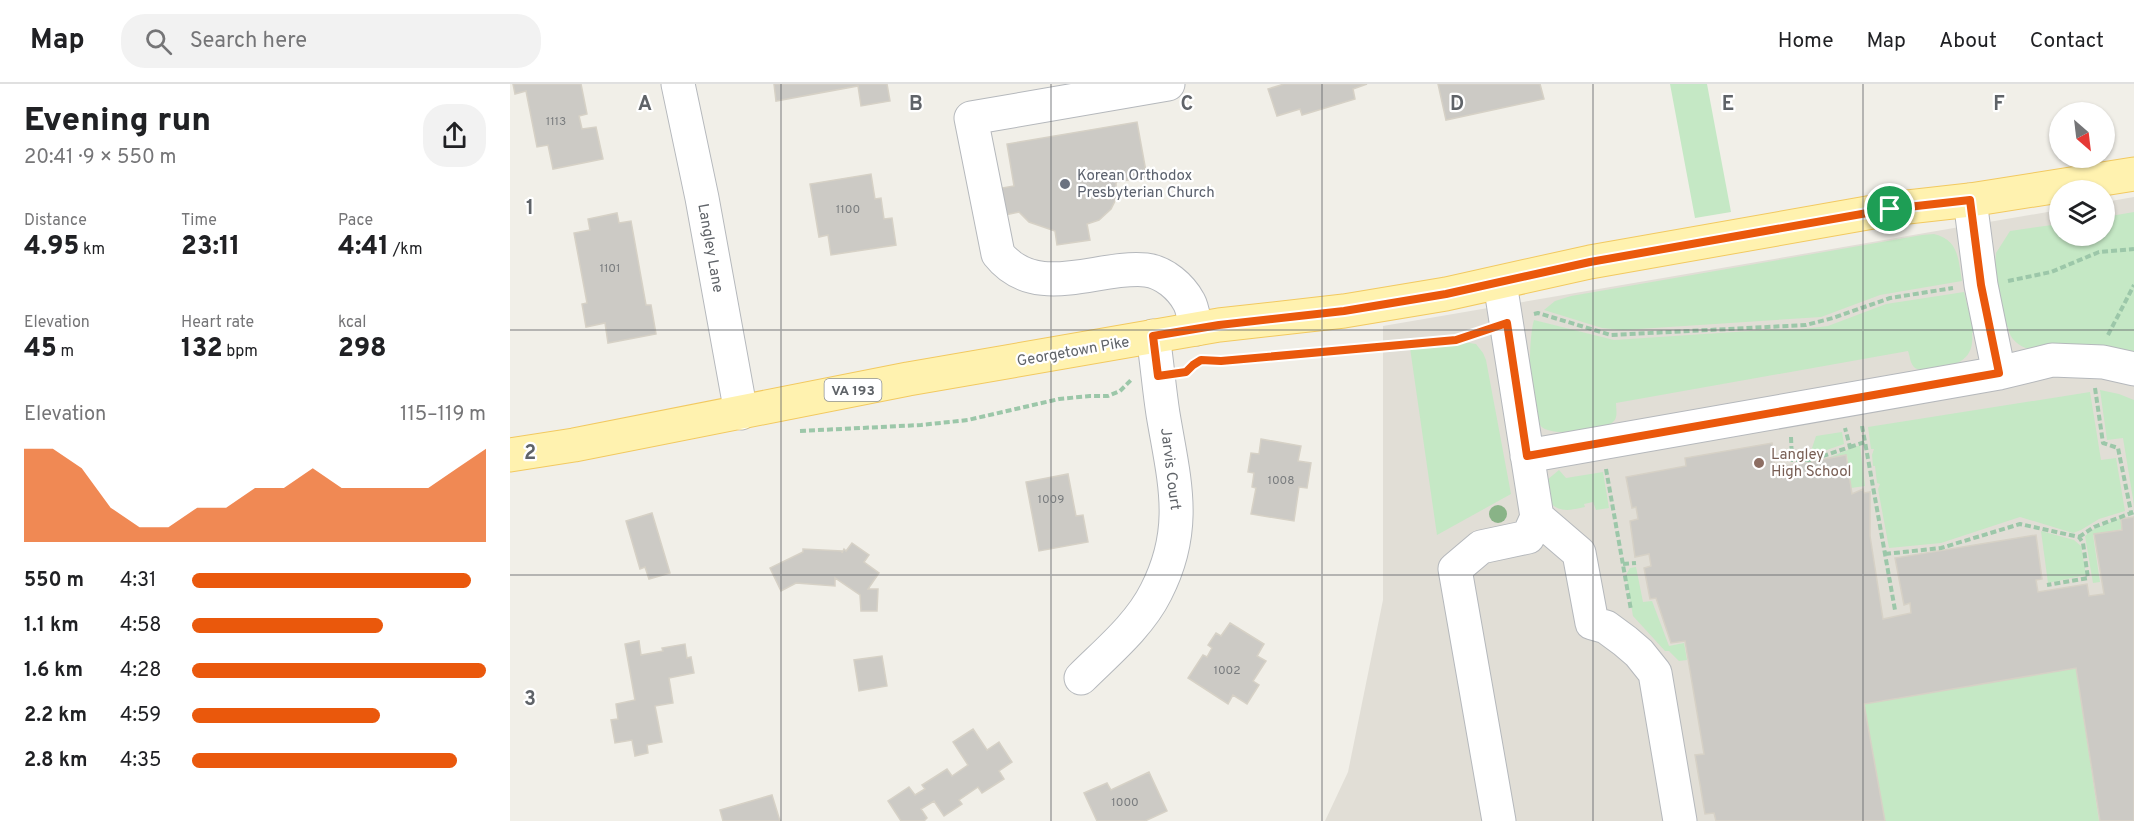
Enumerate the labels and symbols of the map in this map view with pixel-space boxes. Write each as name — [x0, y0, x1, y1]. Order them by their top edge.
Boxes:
text: A — [638, 92, 652, 118]
text: B — [909, 92, 923, 118]
text: C — [1181, 92, 1193, 118]
text: D — [1450, 92, 1464, 118]
text: E — [1722, 92, 1734, 118]
text: F — [1993, 92, 2005, 118]
north arrow — [2049, 102, 2115, 168]
house number: 1113 — [546, 114, 566, 130]
place label: Korean Orthodox Presbyterian Church — [1077, 167, 1215, 203]
marker: Korean Orthodox Presbyterian Church — [1058, 177, 1072, 191]
pin — [1864, 183, 1915, 234]
text: 1 — [526, 196, 534, 222]
street label: Langley Lane — [692, 202, 727, 294]
house number: 1100 — [836, 202, 860, 218]
house number: 1101 — [599, 261, 621, 277]
street label: Georgetown Pike — [1015, 333, 1131, 372]
road number: VA 193 — [824, 379, 882, 401]
street label: Jarvis Court — [1155, 427, 1184, 511]
text: 2 — [524, 441, 536, 467]
place label: Langley High School — [1771, 446, 1852, 482]
marker: Langley High School — [1752, 456, 1766, 470]
house number: 1008 — [1267, 473, 1295, 489]
house number: 1009 — [1038, 492, 1064, 508]
house number: 1002 — [1213, 663, 1241, 679]
text: 3 — [524, 687, 536, 713]
house number: 1000 — [1111, 795, 1139, 811]

